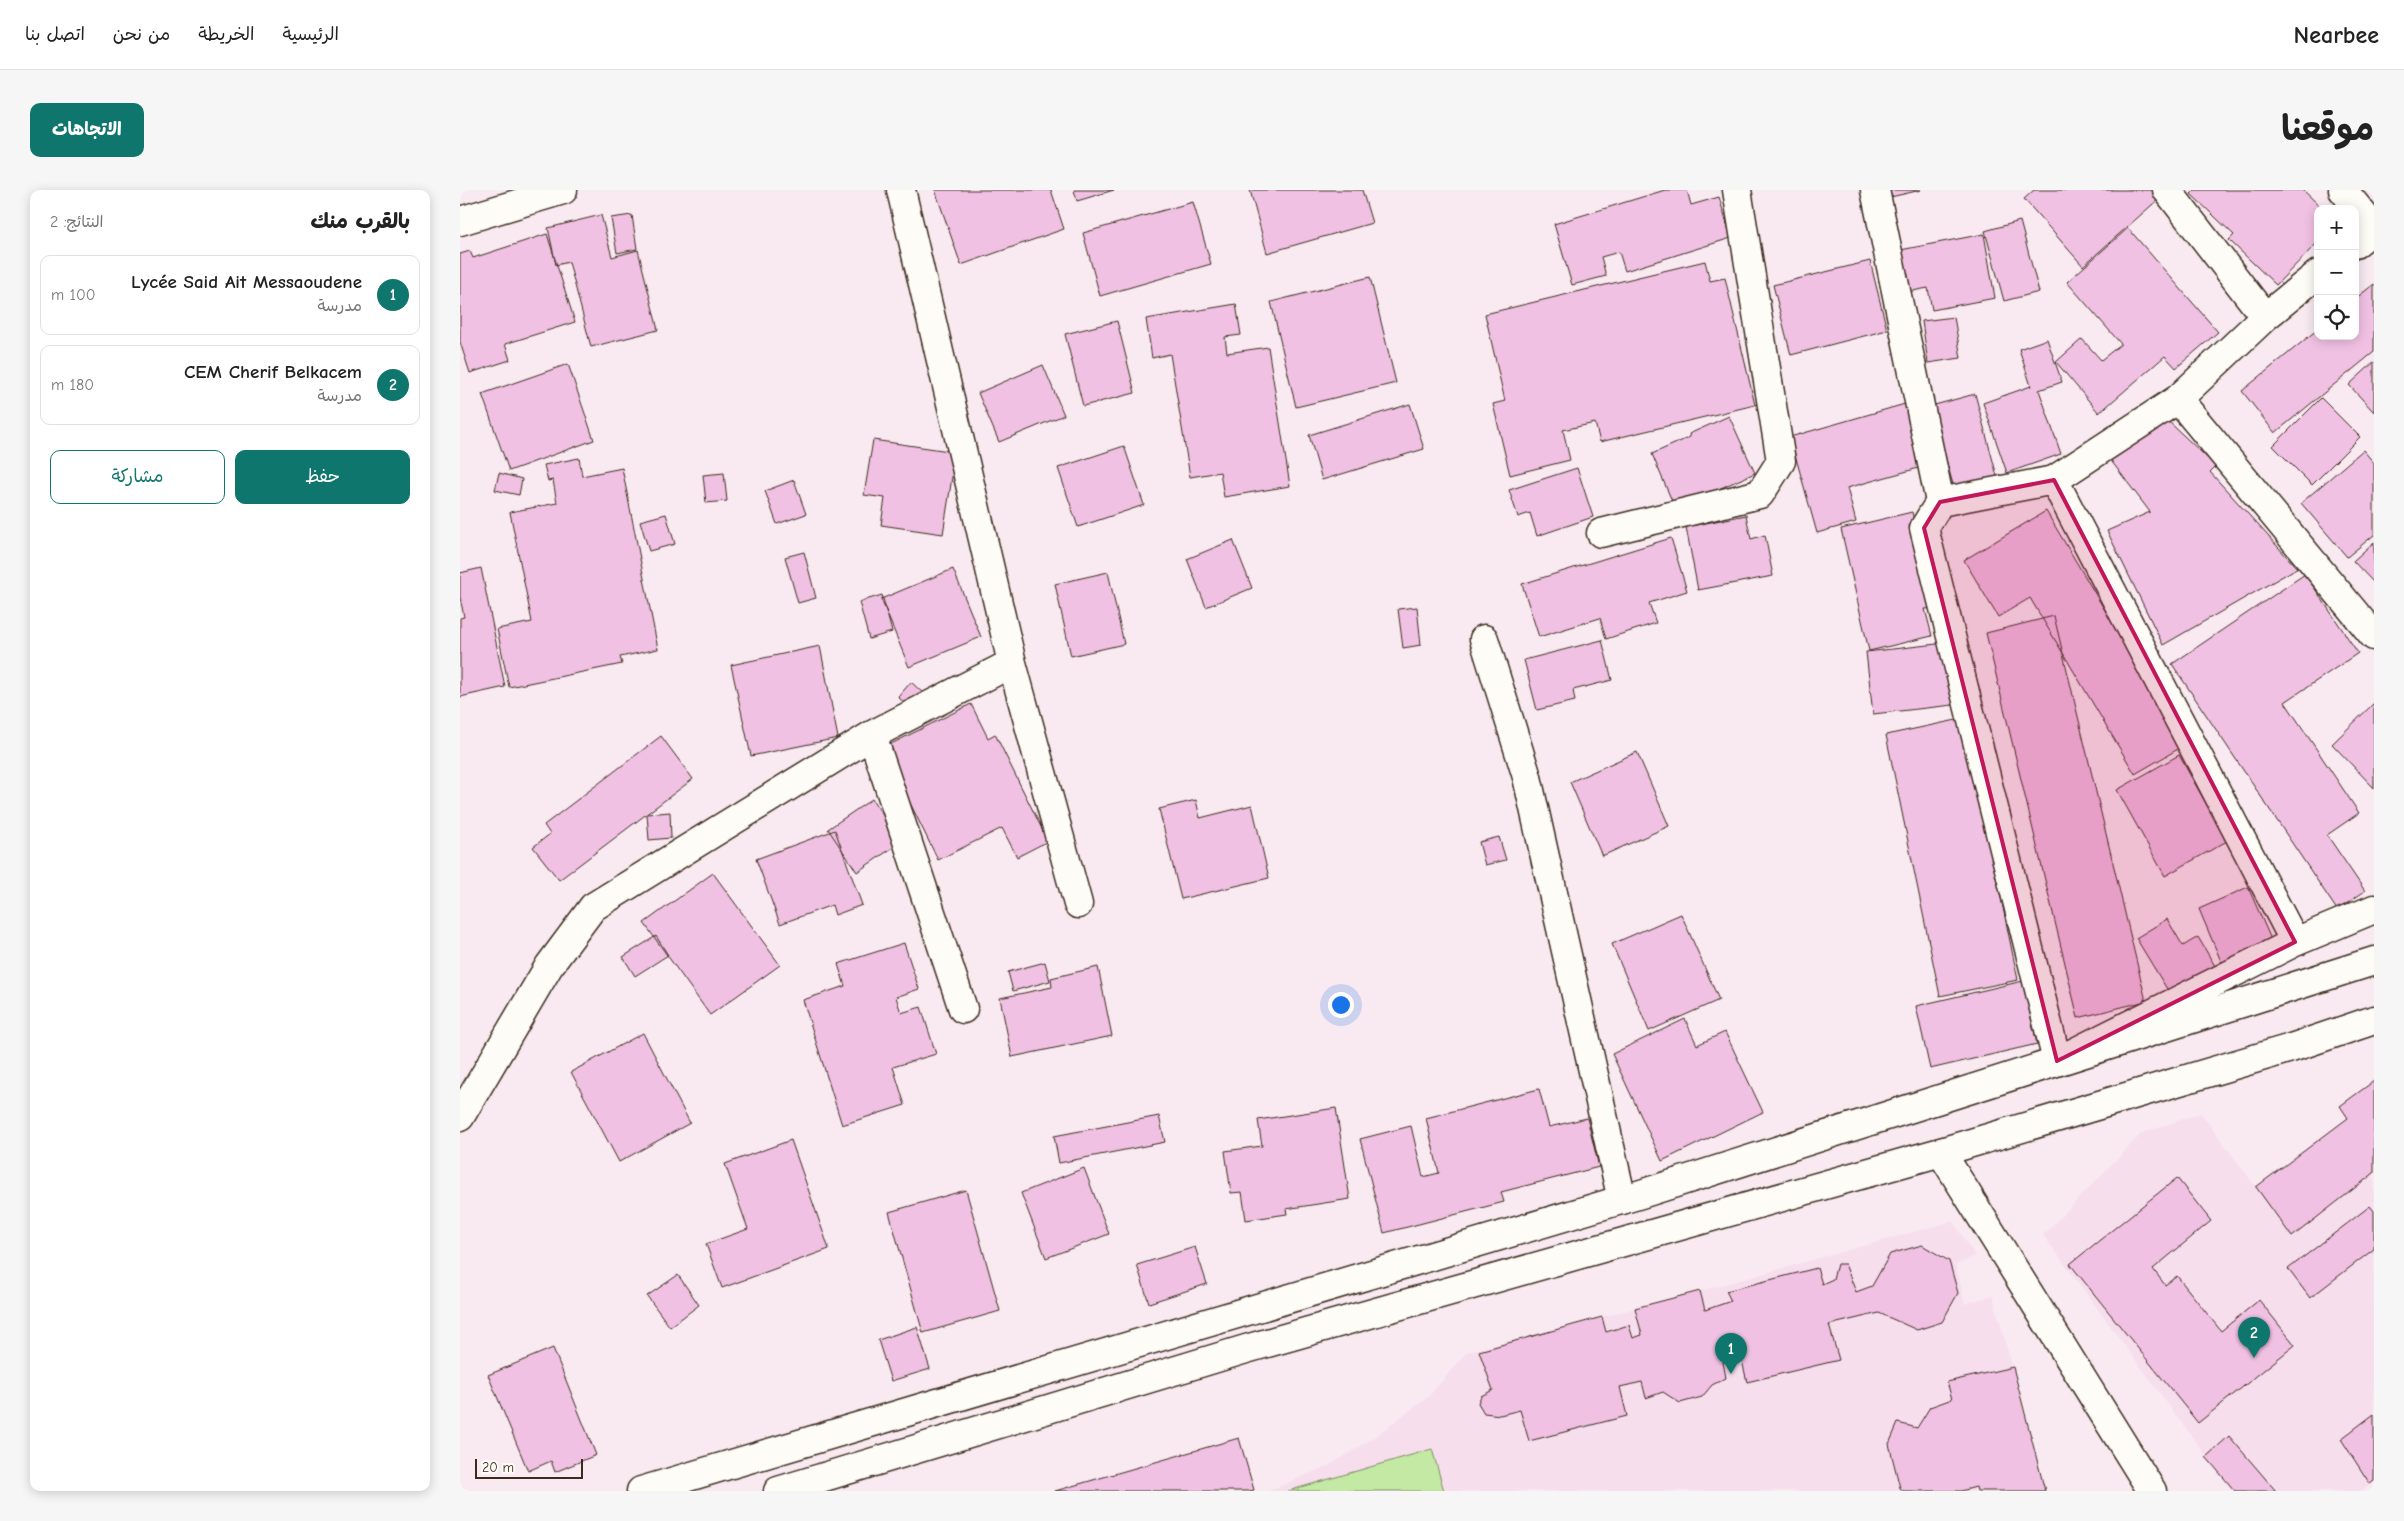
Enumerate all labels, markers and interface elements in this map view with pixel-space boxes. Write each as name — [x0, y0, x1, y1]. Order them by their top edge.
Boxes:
text: Nearbee — [2294, 21, 2379, 49]
text: اتصل بنا — [25, 24, 85, 45]
text: من نحن — [113, 24, 170, 45]
text: الخريطة — [198, 24, 254, 45]
text: الرئيسية — [282, 24, 339, 45]
button: الاتجاهات — [30, 103, 144, 157]
text: موقعنا — [2281, 108, 2374, 149]
map controls — [2314, 205, 2359, 340]
button: + — [2314, 205, 2359, 250]
text: بالقرب منك — [310, 209, 410, 233]
text: النتائج: 2 — [50, 213, 104, 231]
button: − — [2314, 250, 2359, 295]
text: Lycée Said Ait Messaoudene — [131, 271, 362, 293]
text: 100 m — [51, 286, 95, 304]
text: 1 — [390, 286, 396, 304]
button: locate — [2314, 295, 2359, 340]
text: مدرسة — [317, 297, 362, 315]
text: CEM Cherif Belkacem — [184, 361, 362, 383]
text: 180 m — [51, 376, 94, 394]
text: 2 — [389, 376, 397, 394]
text: مدرسة — [317, 387, 362, 405]
button: مشاركة — [50, 450, 225, 504]
button: حفظ — [235, 450, 410, 504]
your location — [1328, 992, 1354, 1018]
pin: 2 — [2238, 1317, 2270, 1358]
pin: 1 — [1715, 1333, 1747, 1374]
scale bar — [475, 1456, 582, 1479]
text: 20 m — [482, 1459, 514, 1476]

